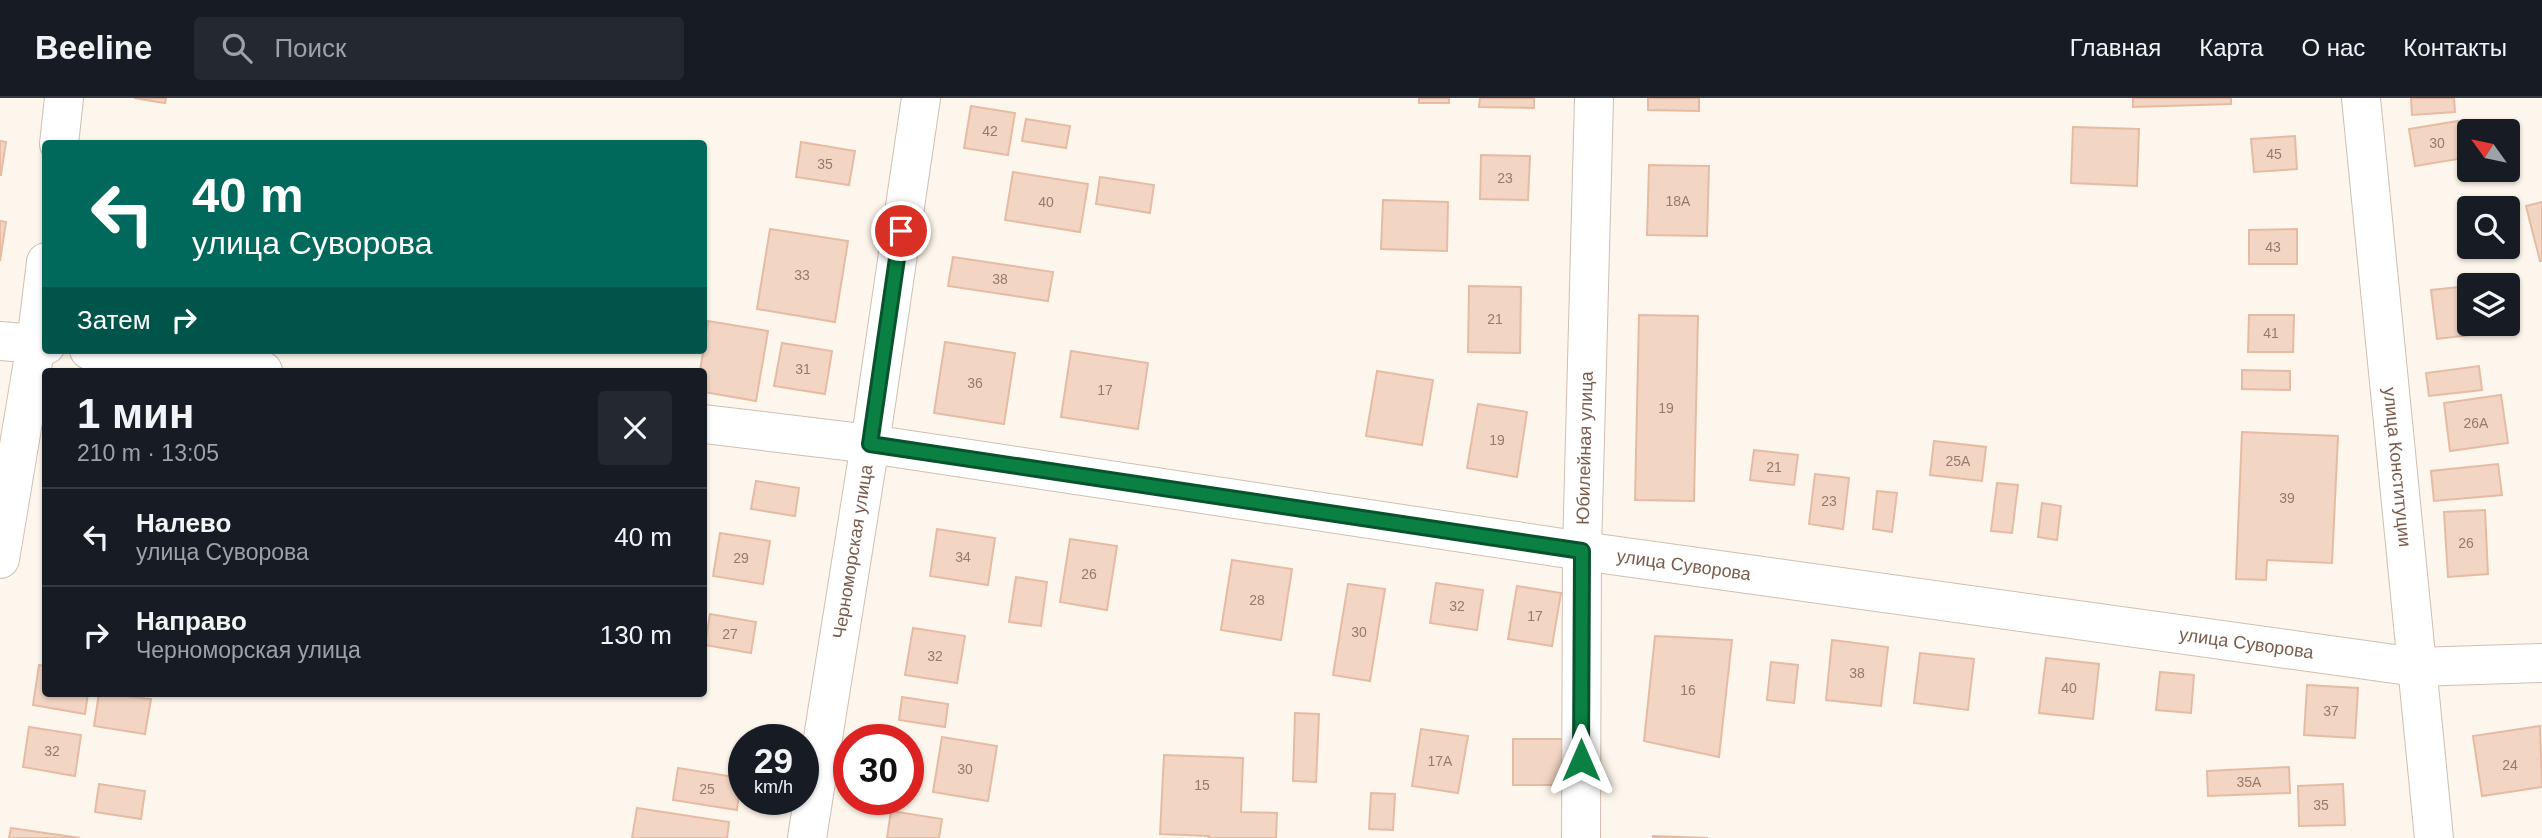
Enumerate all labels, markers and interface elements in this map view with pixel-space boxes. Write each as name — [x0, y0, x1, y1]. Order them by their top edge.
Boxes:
search box — [194, 17, 684, 80]
text: Beeline — [35, 29, 152, 66]
icon: search — [218, 29, 256, 67]
text: Поиск — [274, 33, 346, 63]
text: Главная — [2070, 34, 2161, 61]
text: Карта — [2199, 34, 2263, 61]
text: О нас — [2301, 34, 2365, 61]
text: Контакты — [2403, 34, 2507, 61]
north arrow — [2457, 119, 2520, 182]
map controls — [2457, 119, 2520, 336]
house number: 42 — [982, 123, 998, 139]
house number: 30 — [2429, 135, 2445, 151]
house number: 45 — [2266, 146, 2282, 162]
house number: 35 — [817, 156, 833, 172]
icon: left — [77, 168, 168, 259]
text: 40 m — [192, 168, 304, 222]
house number: 23 — [1497, 170, 1513, 186]
house number: 18А — [1666, 193, 1691, 209]
house number: 40 — [1038, 194, 1054, 210]
button: search — [2457, 196, 2520, 259]
pin — [871, 201, 931, 261]
icon: arrive — [882, 212, 920, 250]
text: улица Суворова — [192, 225, 432, 261]
house number: 43 — [2265, 239, 2281, 255]
house number: 33 — [794, 267, 810, 283]
house number: 38 — [992, 271, 1008, 287]
button: layers — [2457, 273, 2520, 336]
icon: right — [165, 301, 203, 339]
text: Затем — [77, 305, 151, 335]
house number: 21 — [1487, 311, 1503, 327]
house number: 41 — [2263, 325, 2279, 341]
house number: 31 — [795, 361, 811, 377]
street label: Юбилейная улица — [1573, 370, 1597, 525]
house number: 36 — [967, 375, 983, 391]
house number: 17 — [1097, 382, 1113, 398]
street label: улица Конституции — [2380, 387, 2415, 548]
text: 1 мин — [77, 390, 194, 437]
button: close — [598, 391, 672, 465]
house number: 19 — [1658, 400, 1674, 416]
house number: 26А — [2464, 415, 2489, 431]
house number: 19 — [1489, 432, 1505, 448]
text: 210 m · 13:05 — [77, 440, 219, 466]
house number: 25А — [1946, 453, 1971, 469]
house number: 21 — [1766, 459, 1782, 475]
street label: Черноморская улица — [829, 462, 877, 640]
house number: 39 — [2279, 490, 2295, 506]
house number: 23 — [1821, 493, 1837, 509]
text: Налево — [136, 508, 231, 538]
icon: left — [77, 518, 115, 556]
text: 40 m — [614, 522, 672, 552]
house number: 26 — [2458, 535, 2474, 551]
text: улица Суворова — [136, 539, 309, 565]
street label: улица Суворова — [1615, 546, 1753, 585]
house number: 34 — [955, 549, 971, 565]
house number: 29 — [733, 550, 749, 566]
house number: 26 — [1081, 566, 1097, 582]
house number: 28 — [1249, 592, 1265, 608]
house number: 32 — [1449, 598, 1465, 614]
text: Направо — [136, 606, 247, 636]
house number: 17 — [1527, 608, 1543, 624]
icon: right — [77, 616, 115, 654]
text: 130 m — [600, 620, 672, 650]
house number: 30 — [1351, 624, 1367, 640]
street label: улица Суворова — [2178, 624, 2316, 663]
house number: 27 — [722, 626, 738, 642]
text: Черноморская улица — [136, 637, 361, 663]
house number: 32 — [927, 648, 943, 664]
house number: 38 — [1849, 665, 1865, 681]
house number: 40 — [2061, 680, 2077, 696]
house number: 16 — [1680, 682, 1696, 698]
house number: 37 — [2323, 703, 2339, 719]
position arrow — [1544, 723, 1618, 797]
speed limit sign: 30 — [833, 724, 924, 815]
text: 29 — [754, 741, 793, 780]
house number: 32 — [44, 743, 60, 759]
house number: 17А — [1428, 753, 1453, 769]
house number: 24 — [2502, 757, 2518, 773]
house number: 30 — [957, 761, 973, 777]
house number: 35А — [2237, 774, 2262, 790]
text: km/h — [754, 777, 793, 797]
house number: 15 — [1194, 777, 1210, 793]
house number: 25 — [699, 781, 715, 797]
house number: 35 — [2313, 797, 2329, 813]

